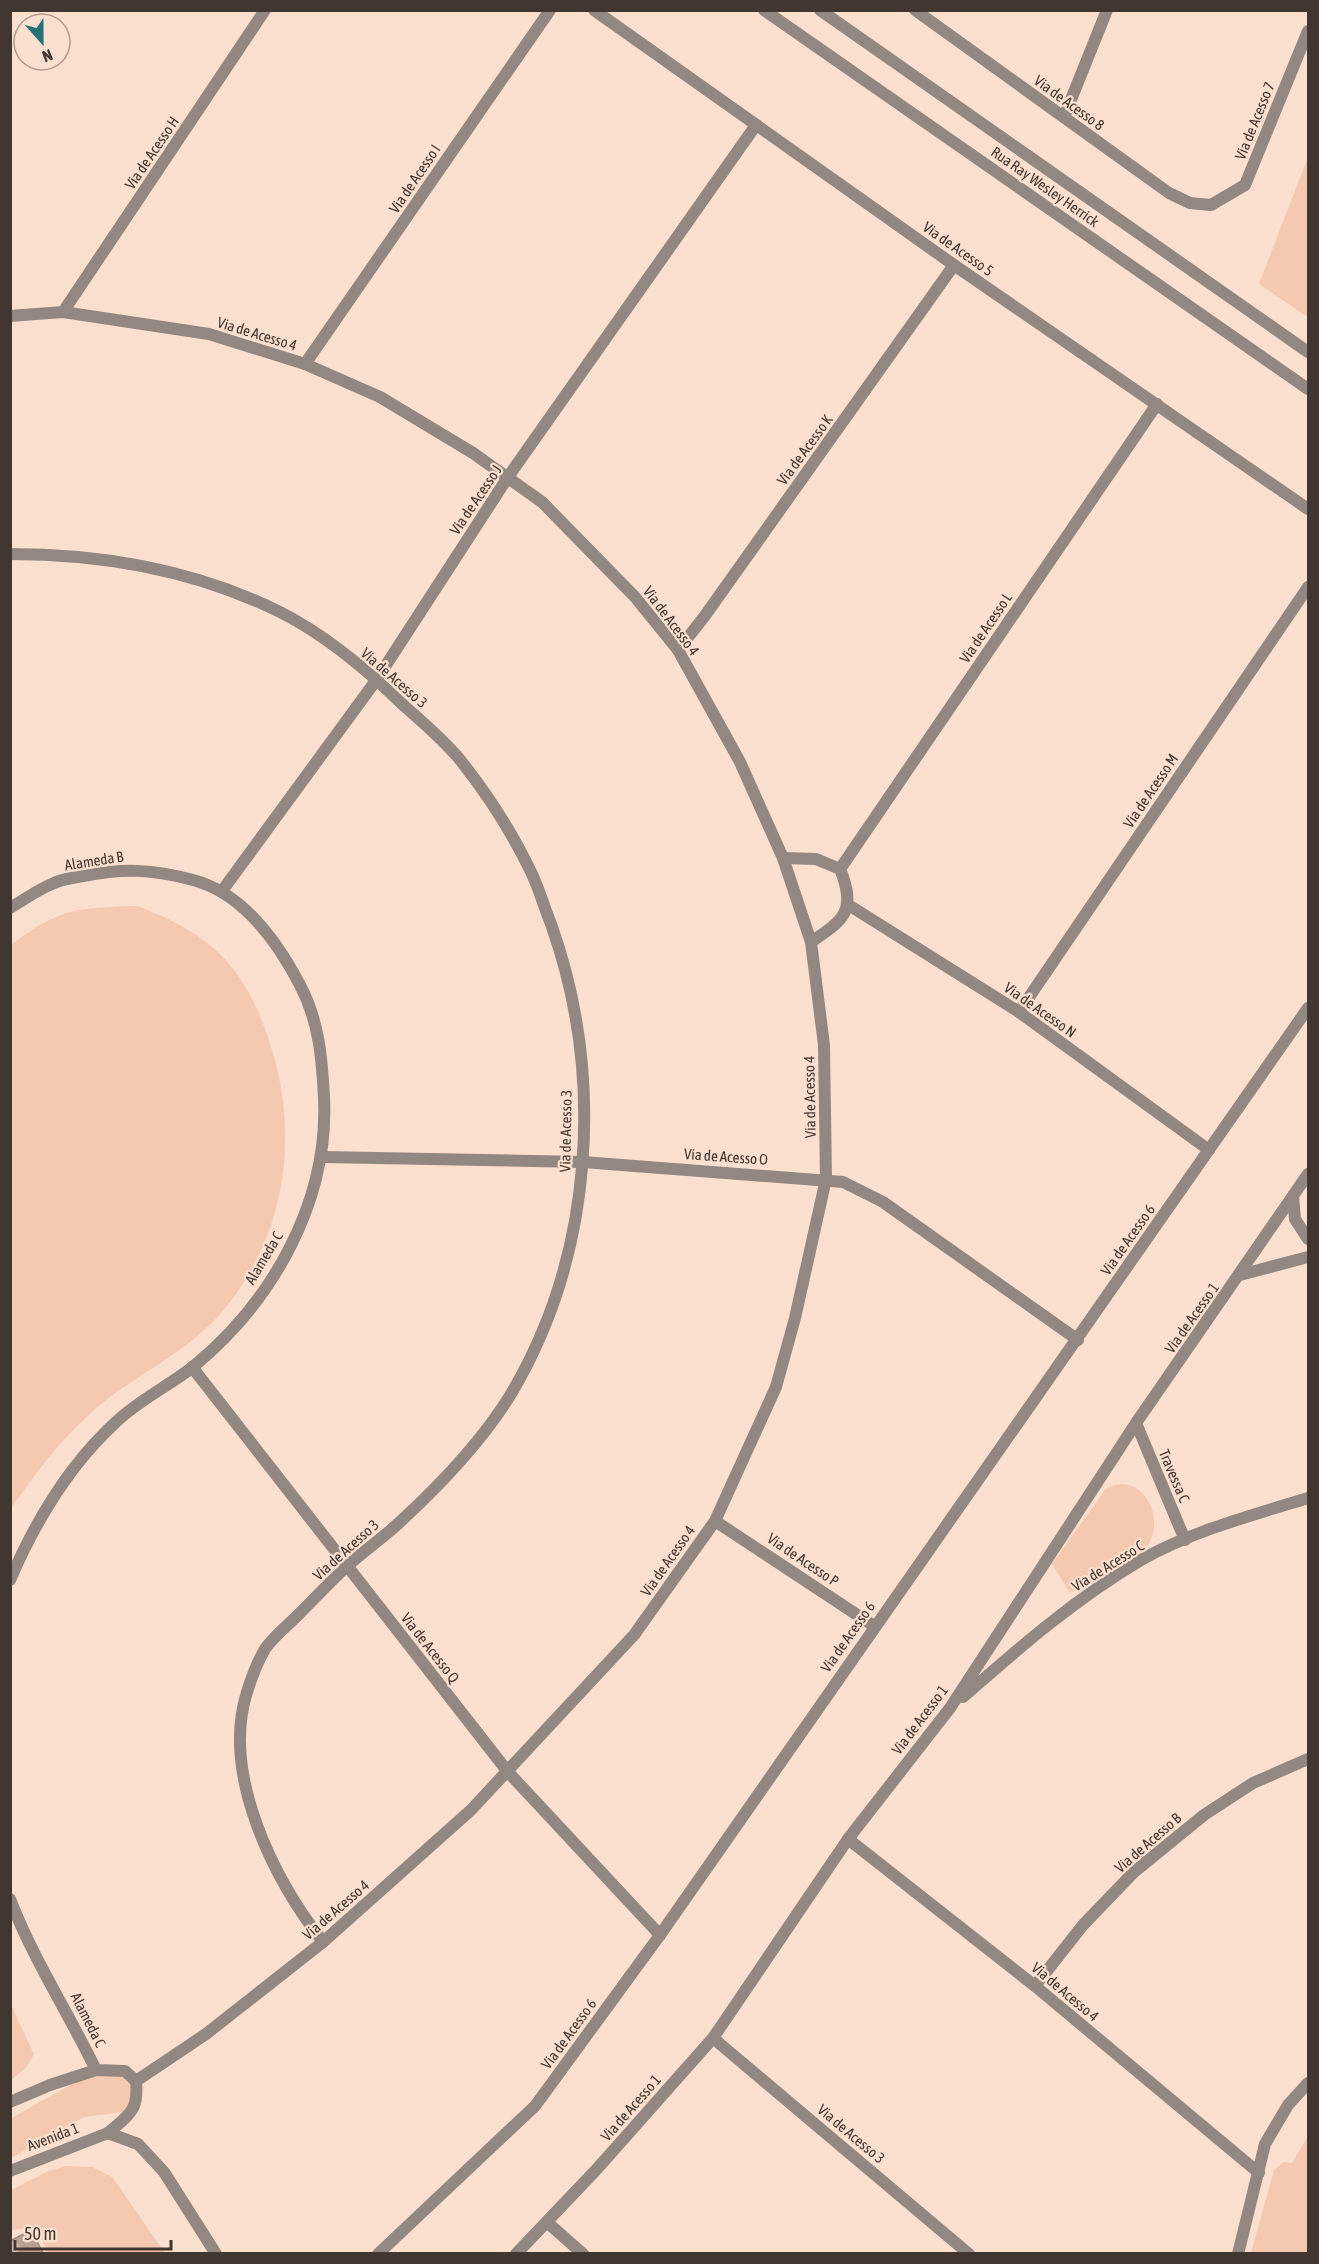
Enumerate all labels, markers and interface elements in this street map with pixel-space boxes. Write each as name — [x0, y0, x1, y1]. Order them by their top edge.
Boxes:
north arrow — [12, 12, 72, 72]
text: N — [40, 46, 55, 66]
street label: Via de Acesso 8 — [1031, 72, 1108, 134]
street label: Via de Acesso 7 — [1231, 79, 1278, 162]
street label: Via de Acesso H — [121, 113, 182, 192]
street label: Via de Acesso I — [385, 141, 444, 216]
street label: Rua Ray Wesley Herrick — [988, 143, 1103, 230]
street label: Via de Acesso 5 — [920, 218, 997, 279]
street label: Via de Acesso 4 — [215, 313, 299, 354]
street label: Via de Acesso K — [773, 411, 836, 488]
street label: Via de Acesso J — [446, 462, 505, 538]
street label: Via de Acesso 4 — [640, 583, 703, 659]
street label: Via de Acesso L — [956, 589, 1015, 666]
street label: Via de Acesso 3 — [358, 644, 431, 711]
street label: Via de Acesso M — [1120, 751, 1181, 831]
street label: Alameda B — [63, 847, 124, 874]
street label: Via de Acesso N — [1001, 979, 1080, 1041]
street label: Via de Acesso 4 — [800, 1056, 819, 1138]
street label: Via de Acesso 3 — [556, 1090, 575, 1172]
street label: Via de Acesso O — [684, 1145, 769, 1168]
street label: Via de Acesso 6 — [1097, 1201, 1158, 1278]
street label: Alameda C — [241, 1228, 286, 1287]
street label: Via de Acesso 1 — [1161, 1279, 1222, 1356]
street label: Travessa C — [1156, 1447, 1193, 1505]
street label: Via de Acesso 3 — [309, 1516, 382, 1583]
street label: Via de Acesso 4 — [637, 1522, 698, 1599]
street label: Via de Acesso P — [764, 1529, 842, 1590]
street label: Via de Acesso C — [1068, 1537, 1147, 1595]
street label: Via de Acesso 6 — [817, 1598, 878, 1675]
street label: Via de Acesso Q — [398, 1609, 463, 1686]
street label: Via de Acesso 1 — [888, 1682, 951, 1758]
street label: Via de Acesso B — [1111, 1809, 1184, 1876]
street label: Via de Acesso 4 — [299, 1876, 372, 1943]
street label: Via de Acesso 4 — [1028, 1959, 1102, 2025]
street label: Alameda C — [68, 1990, 109, 2050]
street label: Via de Acesso 6 — [538, 1995, 600, 2072]
street label: Via de Acesso 1 — [597, 2071, 664, 2144]
street label: Via de Acesso 3 — [814, 2101, 888, 2167]
street label: Avenida 1 — [25, 2119, 81, 2154]
scale bar — [15, 2213, 171, 2251]
text: 50 m — [24, 2223, 56, 2244]

